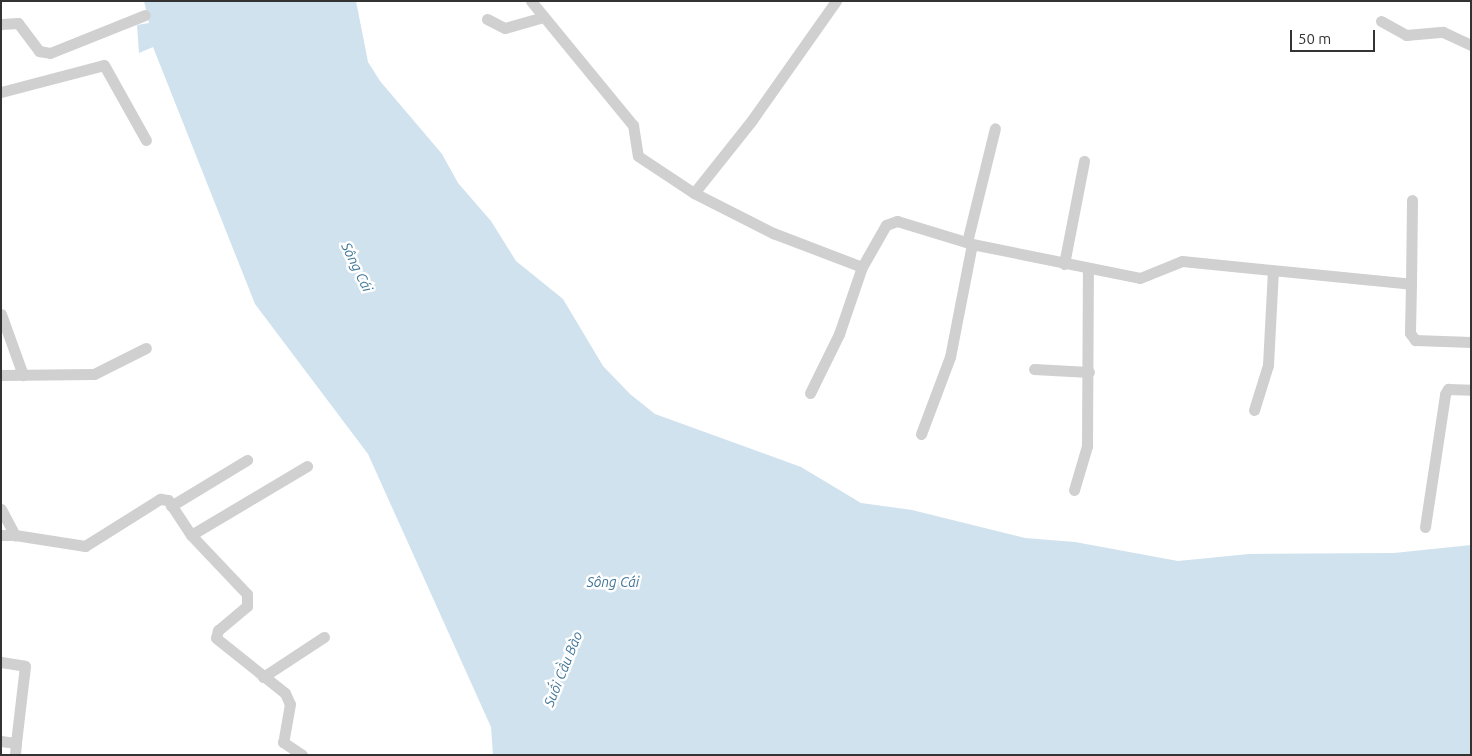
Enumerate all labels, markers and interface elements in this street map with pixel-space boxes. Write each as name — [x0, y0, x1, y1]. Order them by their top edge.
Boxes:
scale bar — [1292, 20, 1377, 52]
text: 50 m — [1298, 30, 1331, 47]
water label: Sông Cái — [338, 240, 376, 294]
water label: Sông Cái — [587, 574, 639, 590]
water label: Suối Cầu Bào — [540, 629, 586, 709]

